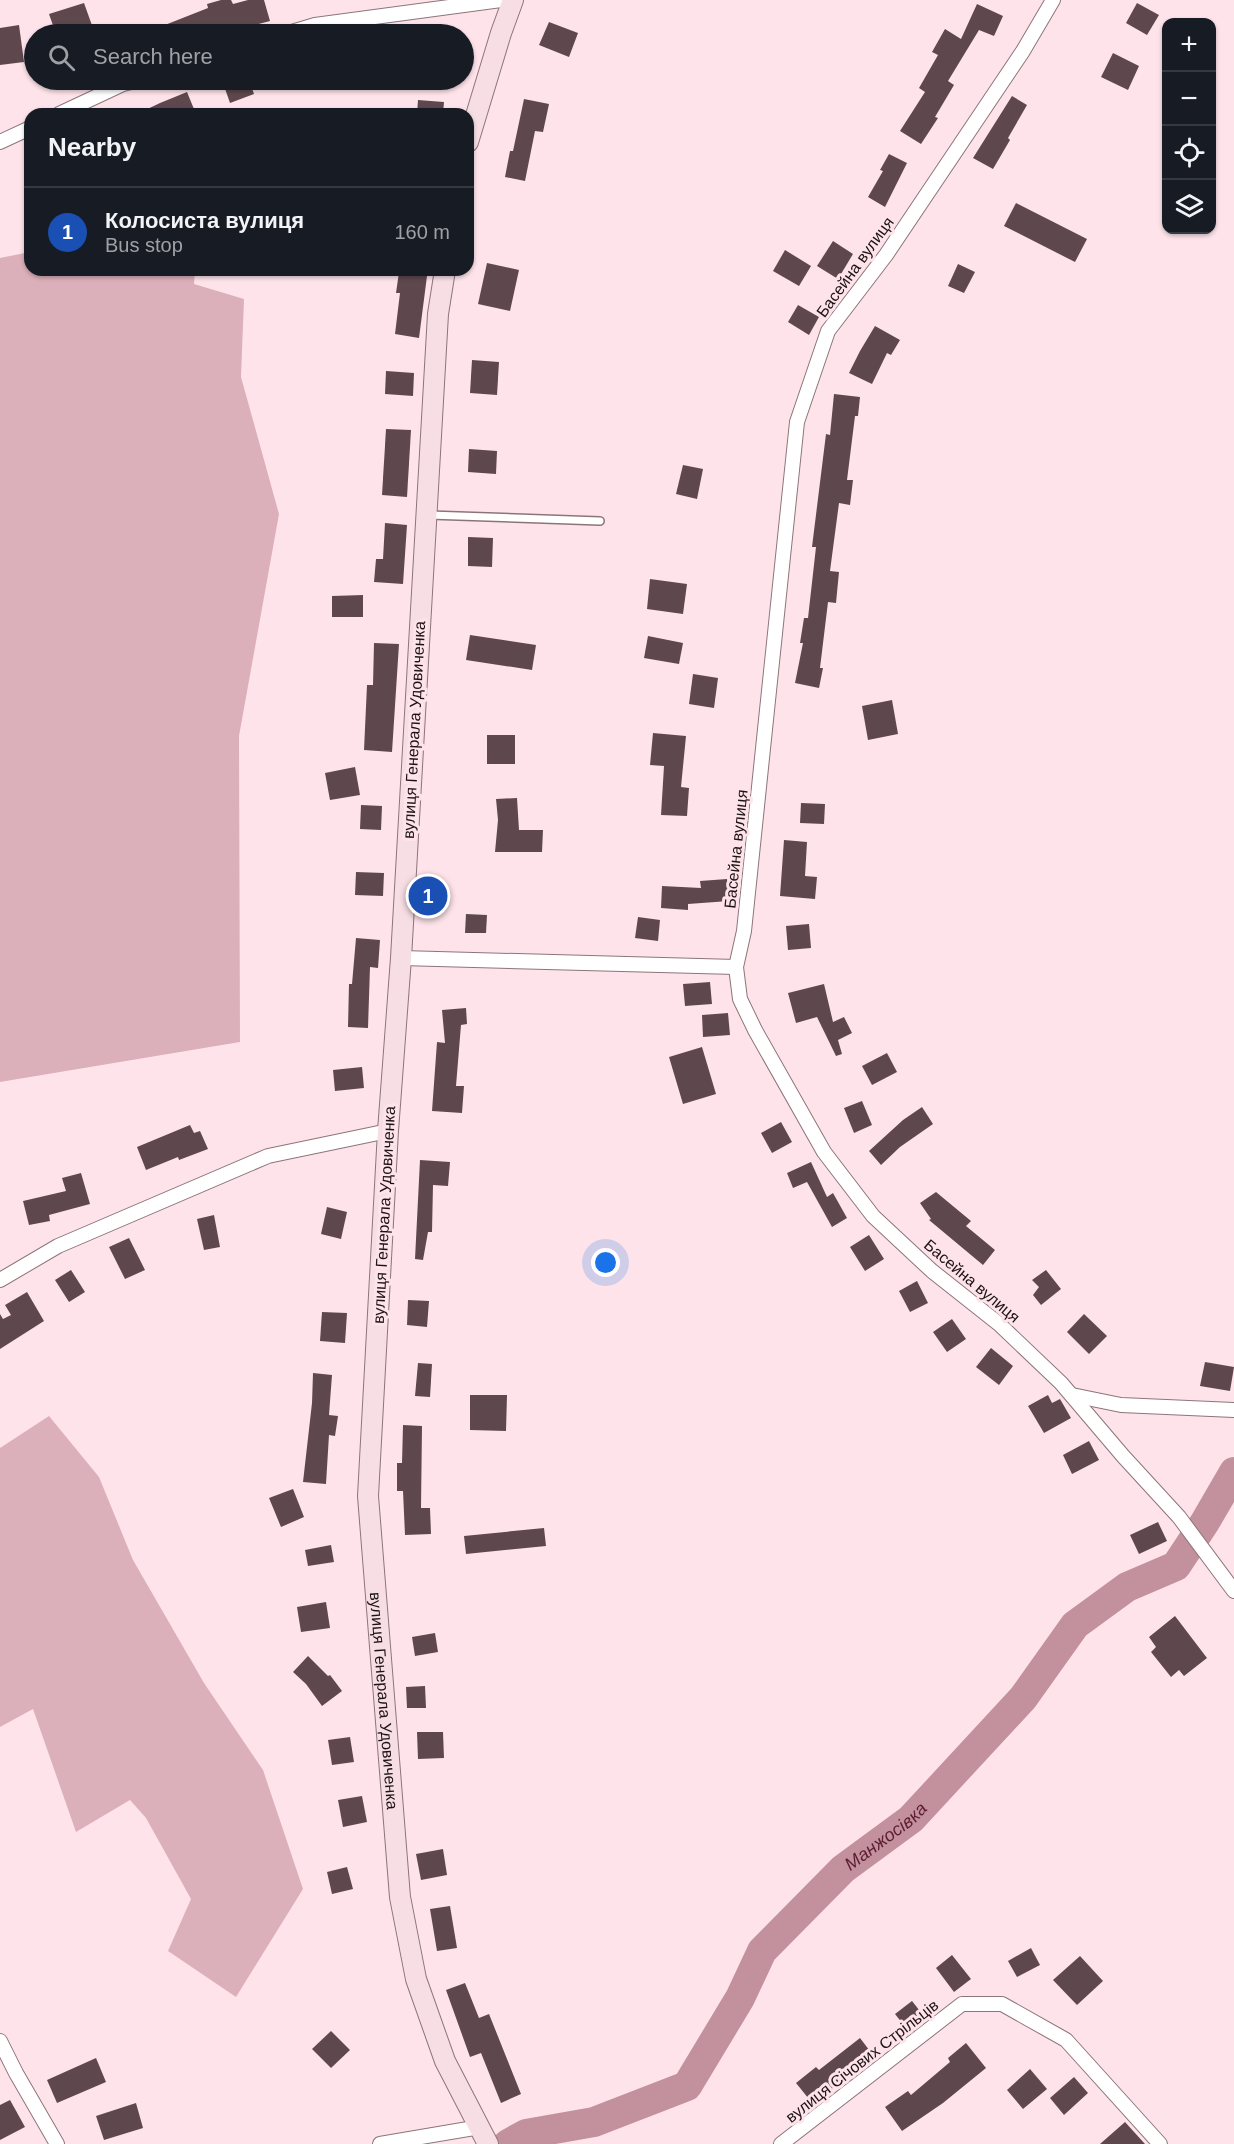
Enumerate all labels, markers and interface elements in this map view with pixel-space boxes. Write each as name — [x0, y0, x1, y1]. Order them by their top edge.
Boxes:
map controls — [1162, 18, 1216, 234]
button: + — [1162, 18, 1216, 72]
search box — [24, 24, 474, 90]
icon: search — [45, 41, 78, 74]
text: Search here — [93, 44, 213, 69]
button: − — [1162, 72, 1216, 126]
button: locate — [1162, 126, 1216, 180]
text: Nearby — [48, 132, 136, 162]
button: layers — [1162, 180, 1216, 234]
text: Колосиста вулиця — [105, 208, 304, 233]
street label: Басейна вулиця — [813, 214, 897, 320]
text: 1 — [62, 221, 73, 243]
text: 160 m — [394, 221, 450, 243]
text: Bus stop — [105, 234, 183, 256]
street label: вулиця Генерала Удовиченка — [400, 621, 428, 839]
street label: Басейна вулиця — [721, 789, 751, 909]
pin: 1 — [408, 874, 448, 918]
street label: вулиця Генерала Удовиченка — [370, 1106, 398, 1324]
street label: Басейна вулиця — [921, 1236, 1023, 1326]
your location — [591, 1248, 620, 1277]
street label: вулиця Генерала Удовиченка — [367, 1591, 401, 1810]
water label: Манжосівка — [841, 1799, 931, 1874]
street label: вулиця Січових Стрільців — [782, 1996, 942, 2126]

